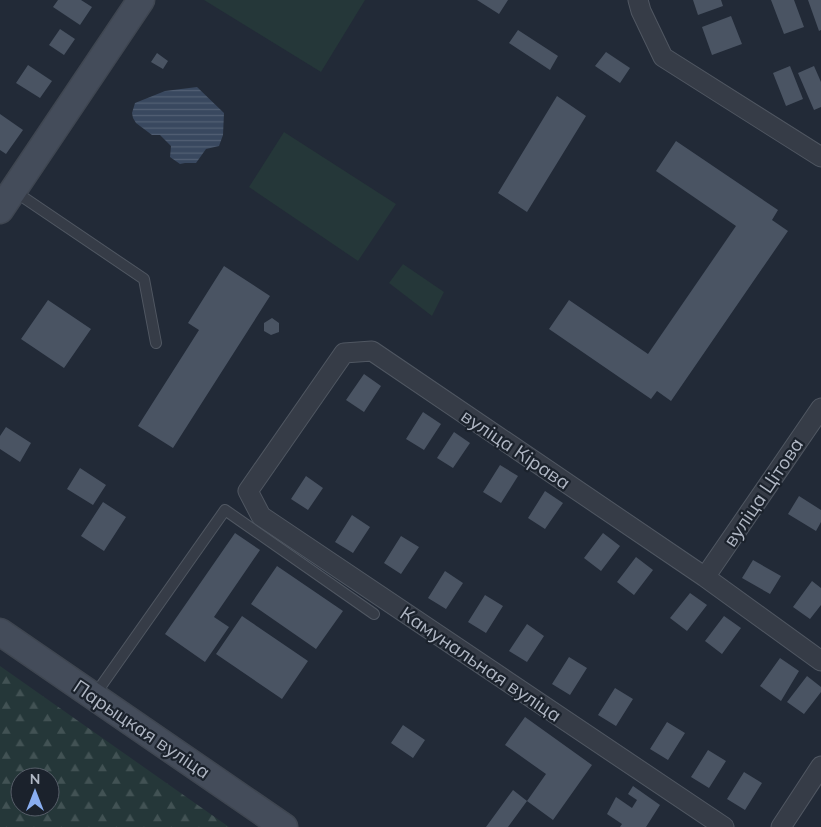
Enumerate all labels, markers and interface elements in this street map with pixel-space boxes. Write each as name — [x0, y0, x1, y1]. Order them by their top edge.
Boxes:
street label: вуліца Кірава — [457, 404, 575, 494]
street label: вуліца Цітова — [718, 433, 808, 551]
street label: Камунальная вуліца — [396, 601, 566, 727]
street label: Парыцкая вуліца — [69, 674, 215, 784]
north arrow — [10, 767, 60, 817]
text: N — [30, 770, 40, 788]

